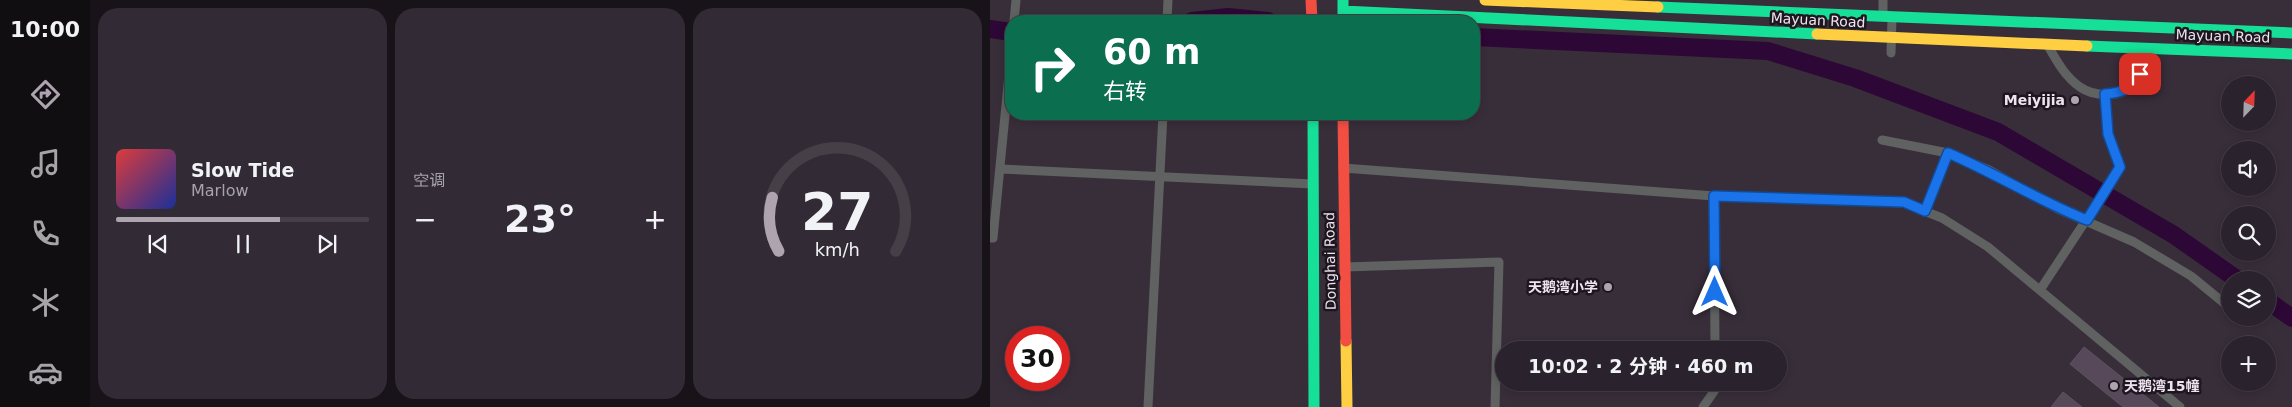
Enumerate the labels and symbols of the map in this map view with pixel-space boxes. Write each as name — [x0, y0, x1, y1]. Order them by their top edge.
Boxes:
street label: Mayuan Road — [1770, 10, 1866, 30]
street label: Mayuan Road — [2175, 26, 2271, 46]
pin — [2119, 53, 2161, 95]
north arrow — [2221, 76, 2276, 131]
place label: Meiyijia — [2004, 92, 2065, 108]
marker: Meiyijia — [2069, 94, 2081, 106]
street label: Donghai Road — [1321, 212, 1339, 310]
position arrow — [1688, 265, 1740, 317]
place label: 天鹅湾小学 — [1528, 279, 1598, 295]
marker: 天鹅湾小学 — [1602, 281, 1614, 293]
speed limit sign: 30 — [1005, 326, 1070, 391]
place label: 天鹅湾15幢 — [2124, 378, 2199, 394]
marker: 天鹅湾15幢 — [2108, 380, 2120, 392]

